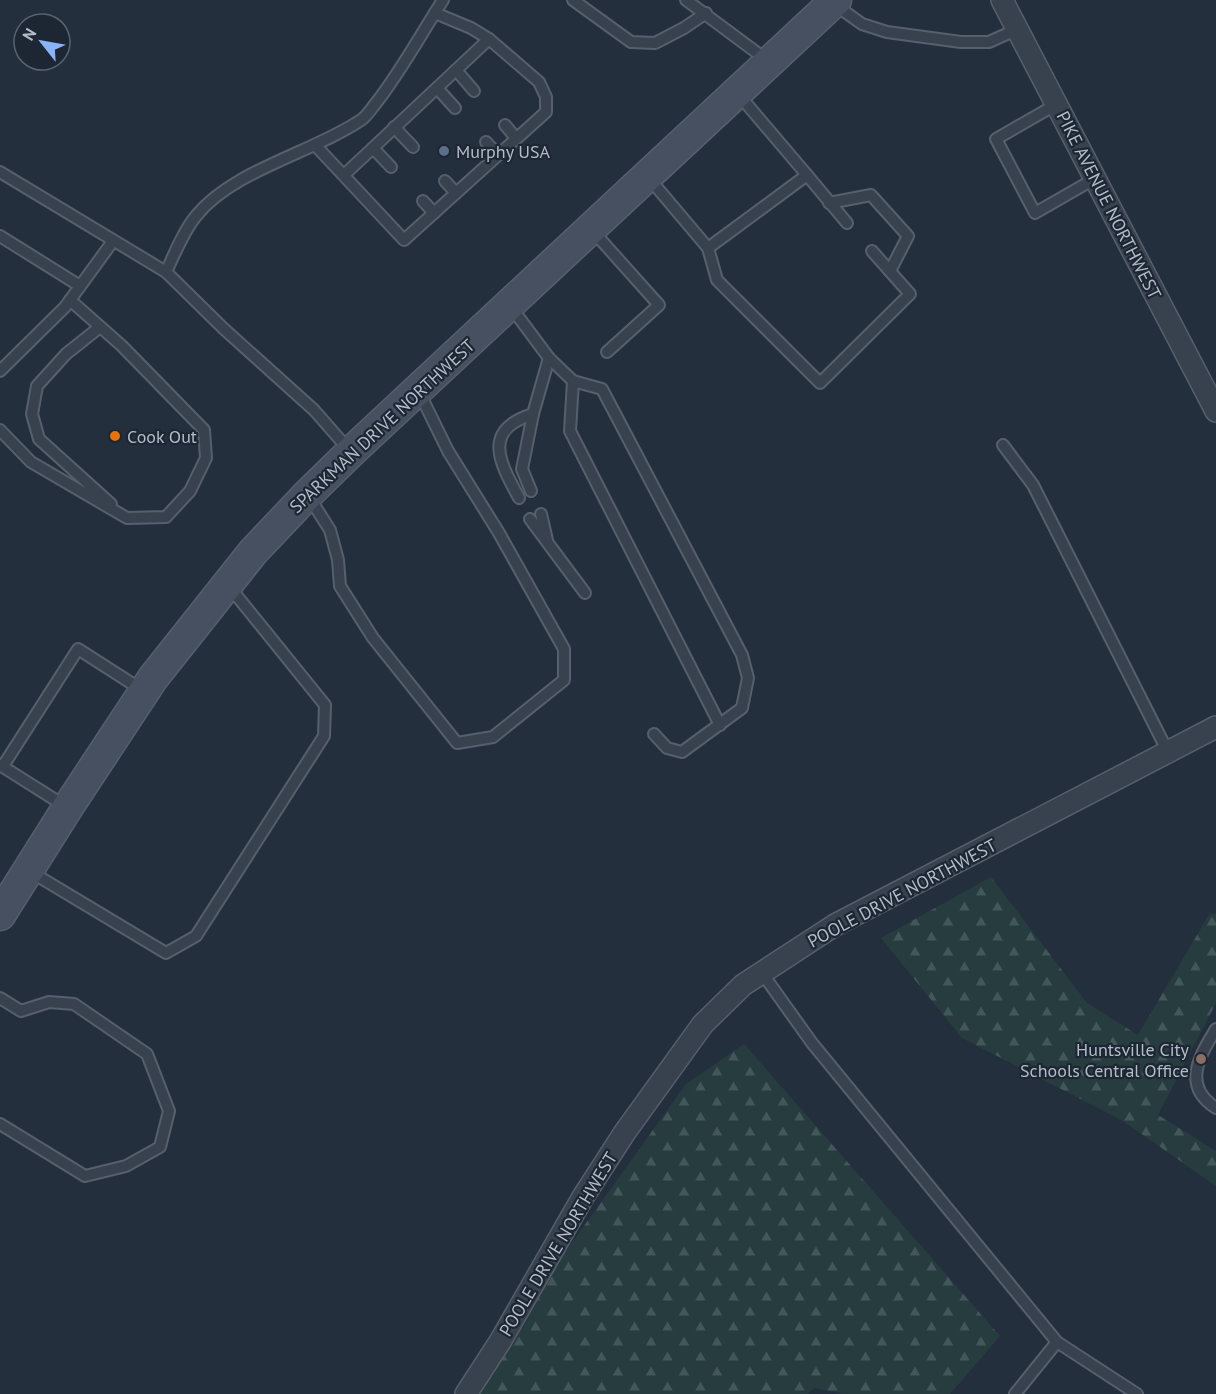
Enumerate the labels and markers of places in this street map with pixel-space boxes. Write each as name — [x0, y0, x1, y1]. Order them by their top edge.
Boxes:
place label: Murphy USA — [456, 140, 550, 163]
marker: Murphy USA — [437, 144, 451, 158]
place label: Cook Out — [127, 425, 197, 448]
marker: Cook Out — [108, 429, 122, 443]
place label: Huntsville City Schools Central Office — [1020, 1038, 1190, 1082]
marker: Huntsville City Schools Central Office — [1194, 1052, 1208, 1066]

